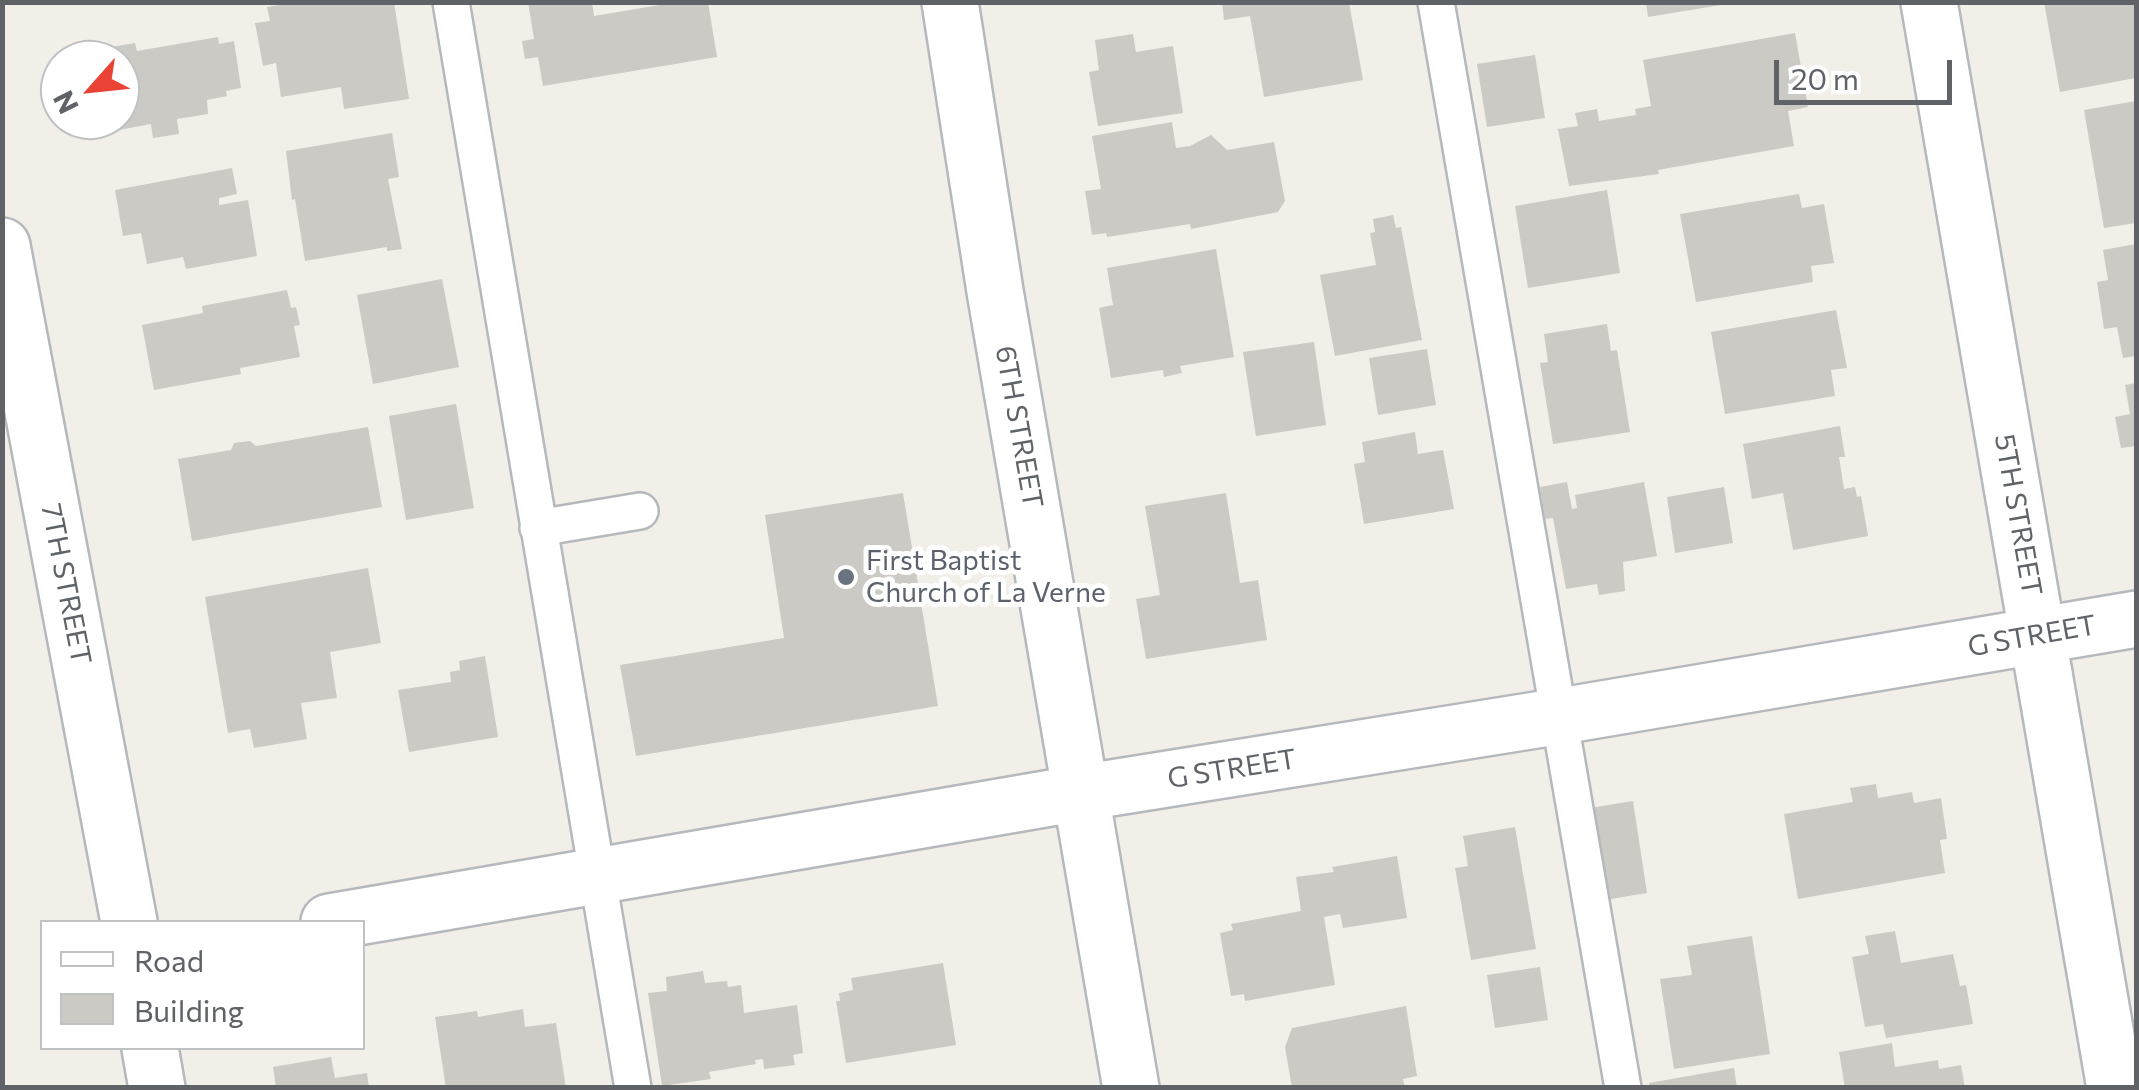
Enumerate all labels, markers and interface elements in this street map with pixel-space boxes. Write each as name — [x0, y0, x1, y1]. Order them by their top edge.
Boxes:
north arrow — [40, 40, 140, 140]
scale bar — [1779, 40, 1956, 102]
text: 20 m — [1791, 59, 1859, 96]
text: N — [45, 86, 85, 120]
street label: 6TH STREET — [988, 343, 1050, 511]
street label: 5TH STREET — [1987, 431, 2049, 599]
street label: 7TH STREET — [34, 501, 98, 667]
place label: First Baptist Church of La Verne — [866, 544, 1106, 610]
marker: First Baptist Church of La Verne — [835, 566, 857, 588]
street label: G STREET — [1965, 608, 2099, 664]
street label: G STREET — [1165, 742, 1299, 796]
legend — [40, 920, 365, 1050]
text: Road — [134, 941, 204, 978]
text: Building — [134, 991, 244, 1028]

